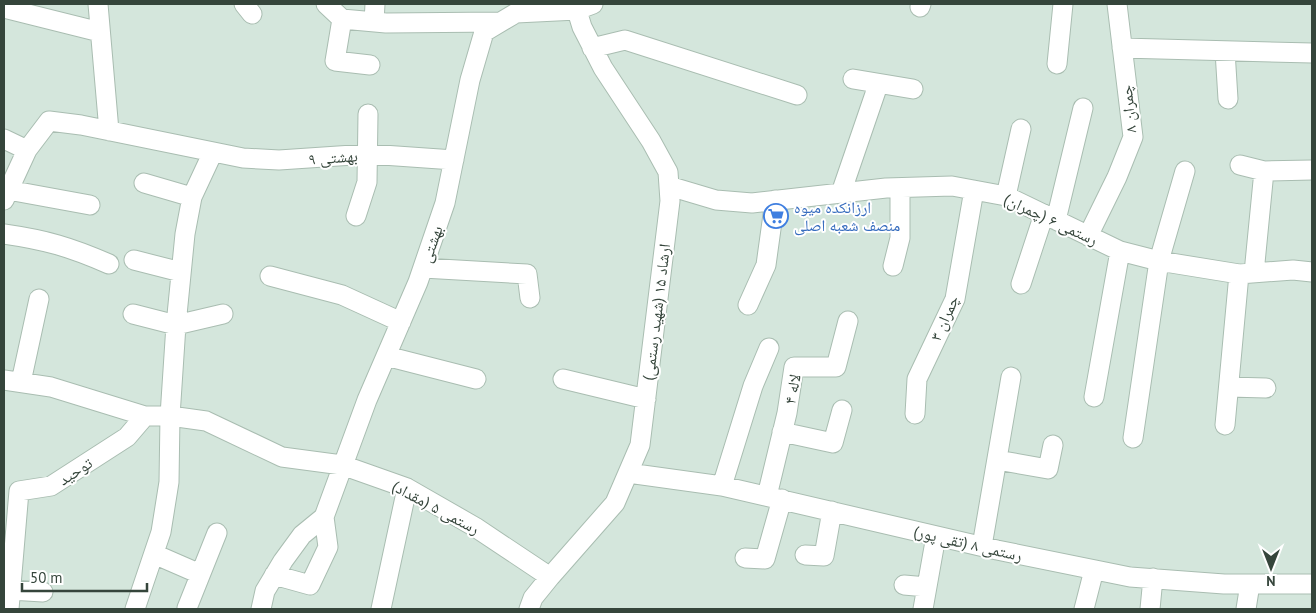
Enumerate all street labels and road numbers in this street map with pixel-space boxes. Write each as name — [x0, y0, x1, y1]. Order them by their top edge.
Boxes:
street label: چمران ۸ — [1116, 84, 1141, 134]
street label: بهشتی ۹ — [308, 145, 358, 170]
street label: رستمی ۶ (چمران) — [1000, 189, 1101, 250]
street label: بهشتی — [415, 223, 448, 265]
street label: ارشاد ۱۵ (شهید رستمی) — [638, 243, 675, 382]
street label: چمران ۳ — [925, 292, 964, 344]
street label: لاله ۴ — [779, 372, 805, 406]
street label: توحید — [54, 453, 96, 489]
street label: رستمی ۵ (مقداد) — [388, 476, 483, 539]
street label: رستمی ۸ (تقی پور) — [912, 521, 1024, 566]

